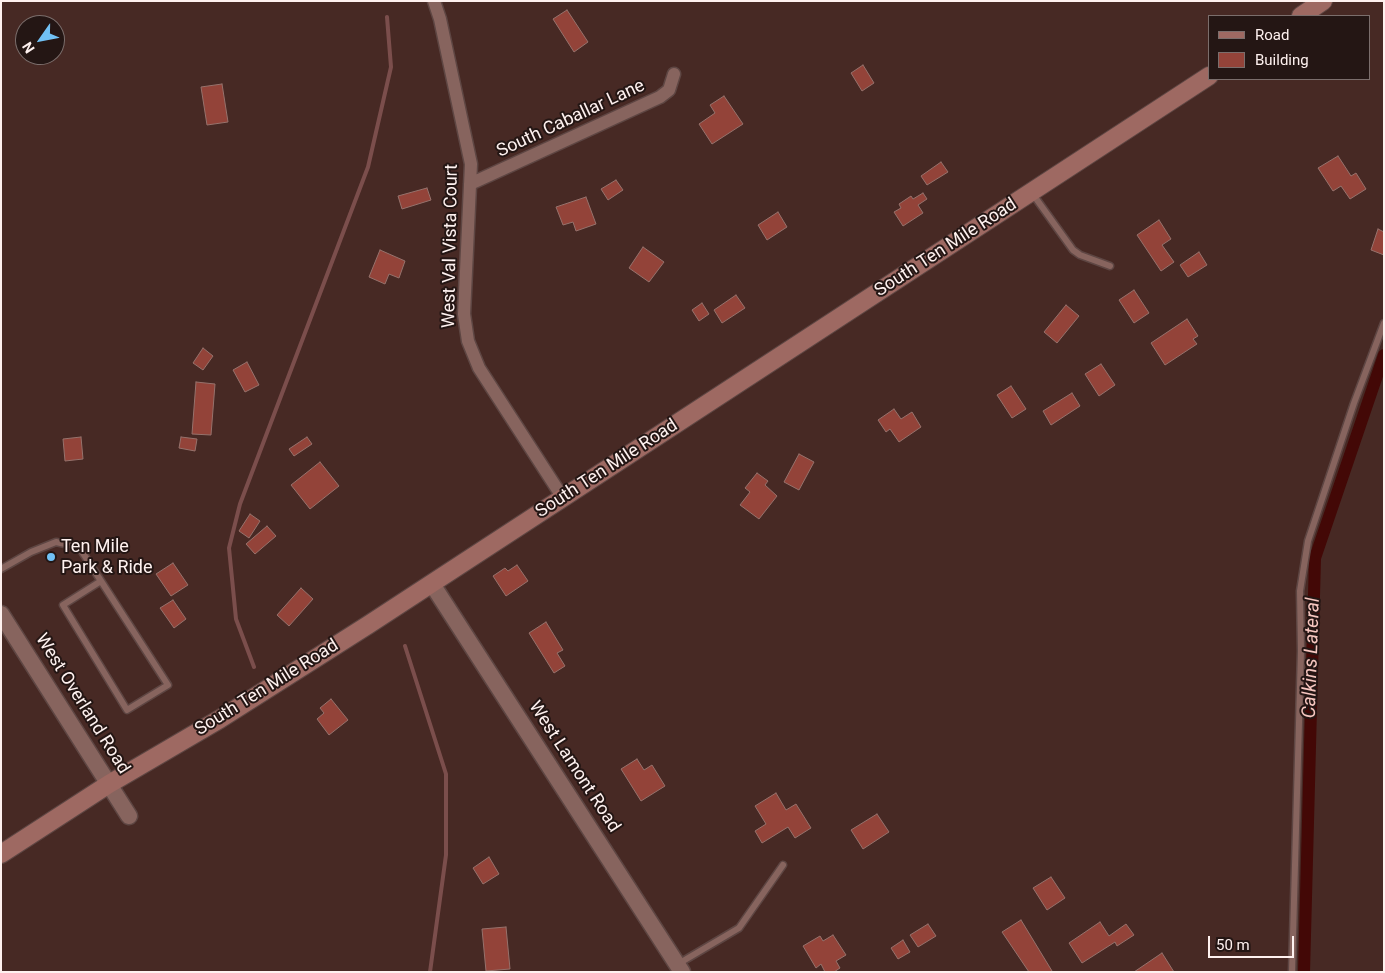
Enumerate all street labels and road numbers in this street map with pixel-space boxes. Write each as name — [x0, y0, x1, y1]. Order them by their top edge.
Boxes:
street label: South Caballar Lane — [494, 75, 648, 163]
street label: West Val Vista Court — [439, 164, 463, 328]
street label: South Ten Mile Road — [871, 194, 1021, 302]
street label: South Ten Mile Road — [532, 415, 682, 523]
street label: West Overland Road — [30, 630, 134, 778]
street label: South Ten Mile Road — [191, 635, 343, 741]
street label: West Lamont Road — [524, 697, 624, 837]

